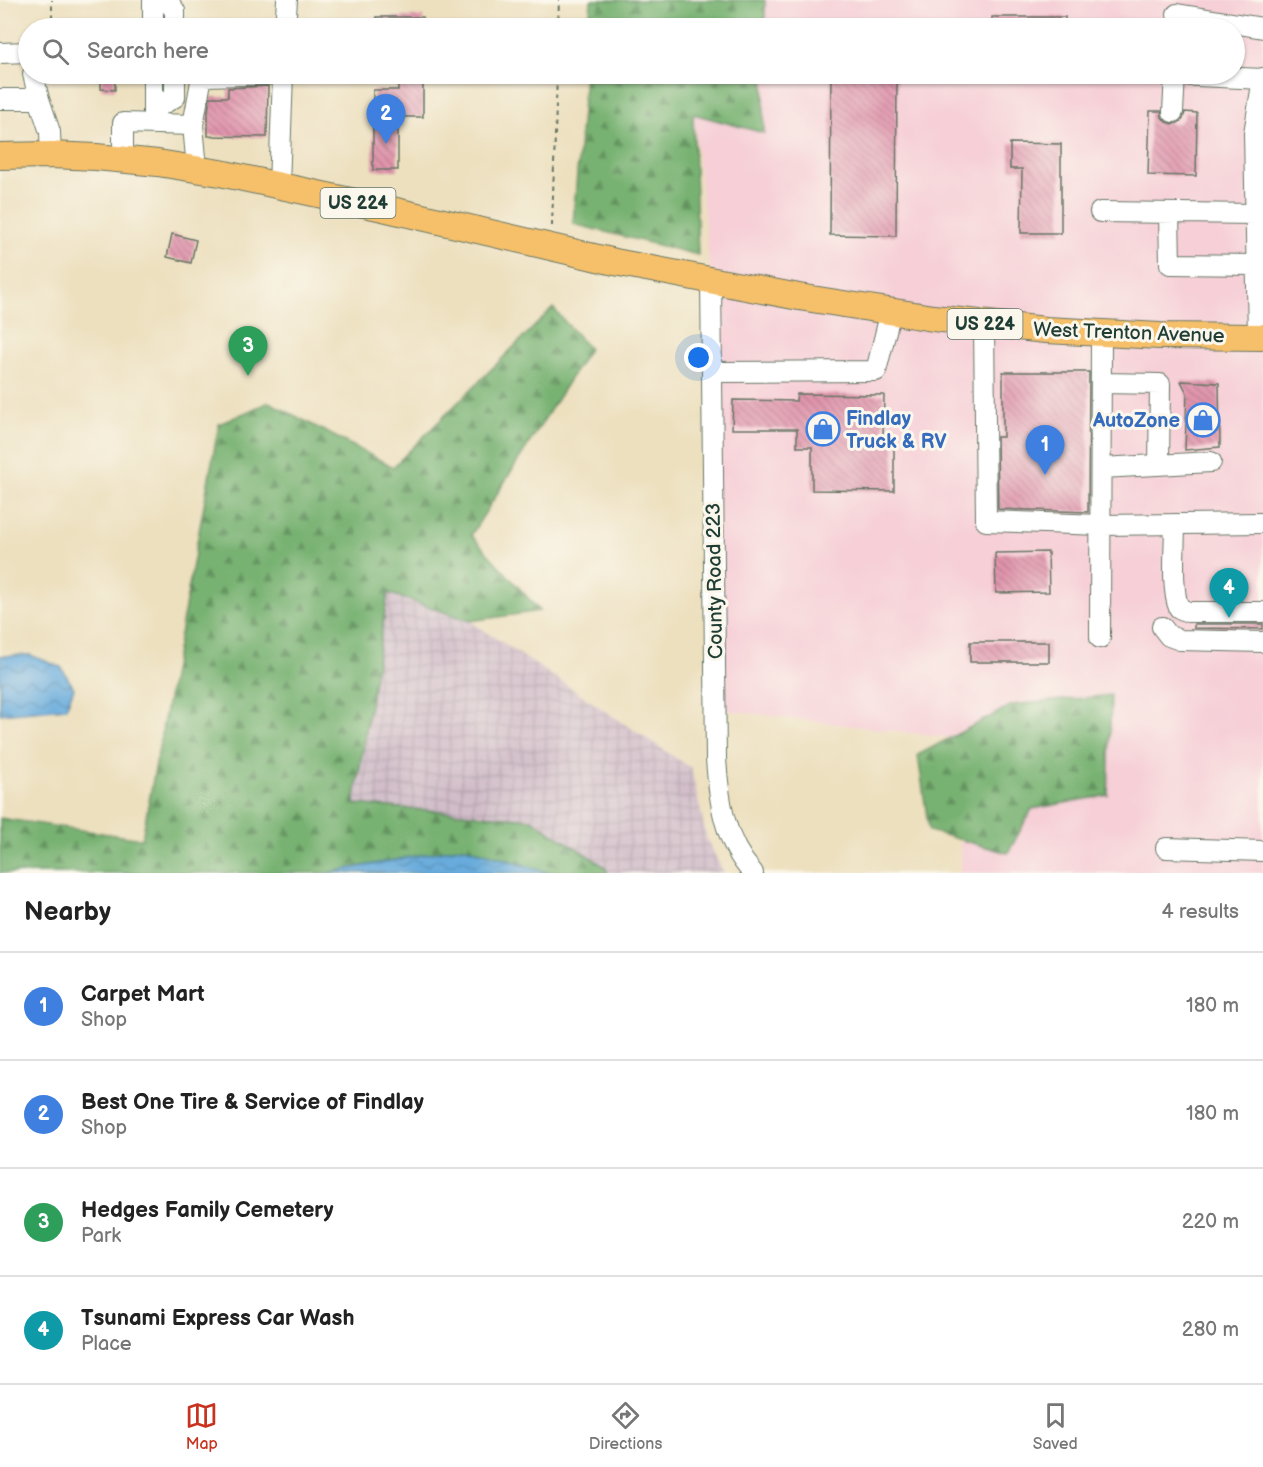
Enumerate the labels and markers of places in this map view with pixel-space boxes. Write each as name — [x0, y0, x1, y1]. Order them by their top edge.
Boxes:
pin: 2 — [366, 94, 406, 144]
pin: 3 — [228, 326, 268, 376]
shop icon: AutoZone — [1185, 402, 1221, 438]
place label: Findlay Truck & RV — [846, 407, 947, 454]
place label: AutoZone — [1092, 409, 1180, 433]
shop icon: Findlay Truck & RV — [805, 411, 841, 447]
pin: 1 — [1026, 426, 1064, 475]
pin: 4 — [1210, 568, 1248, 618]

